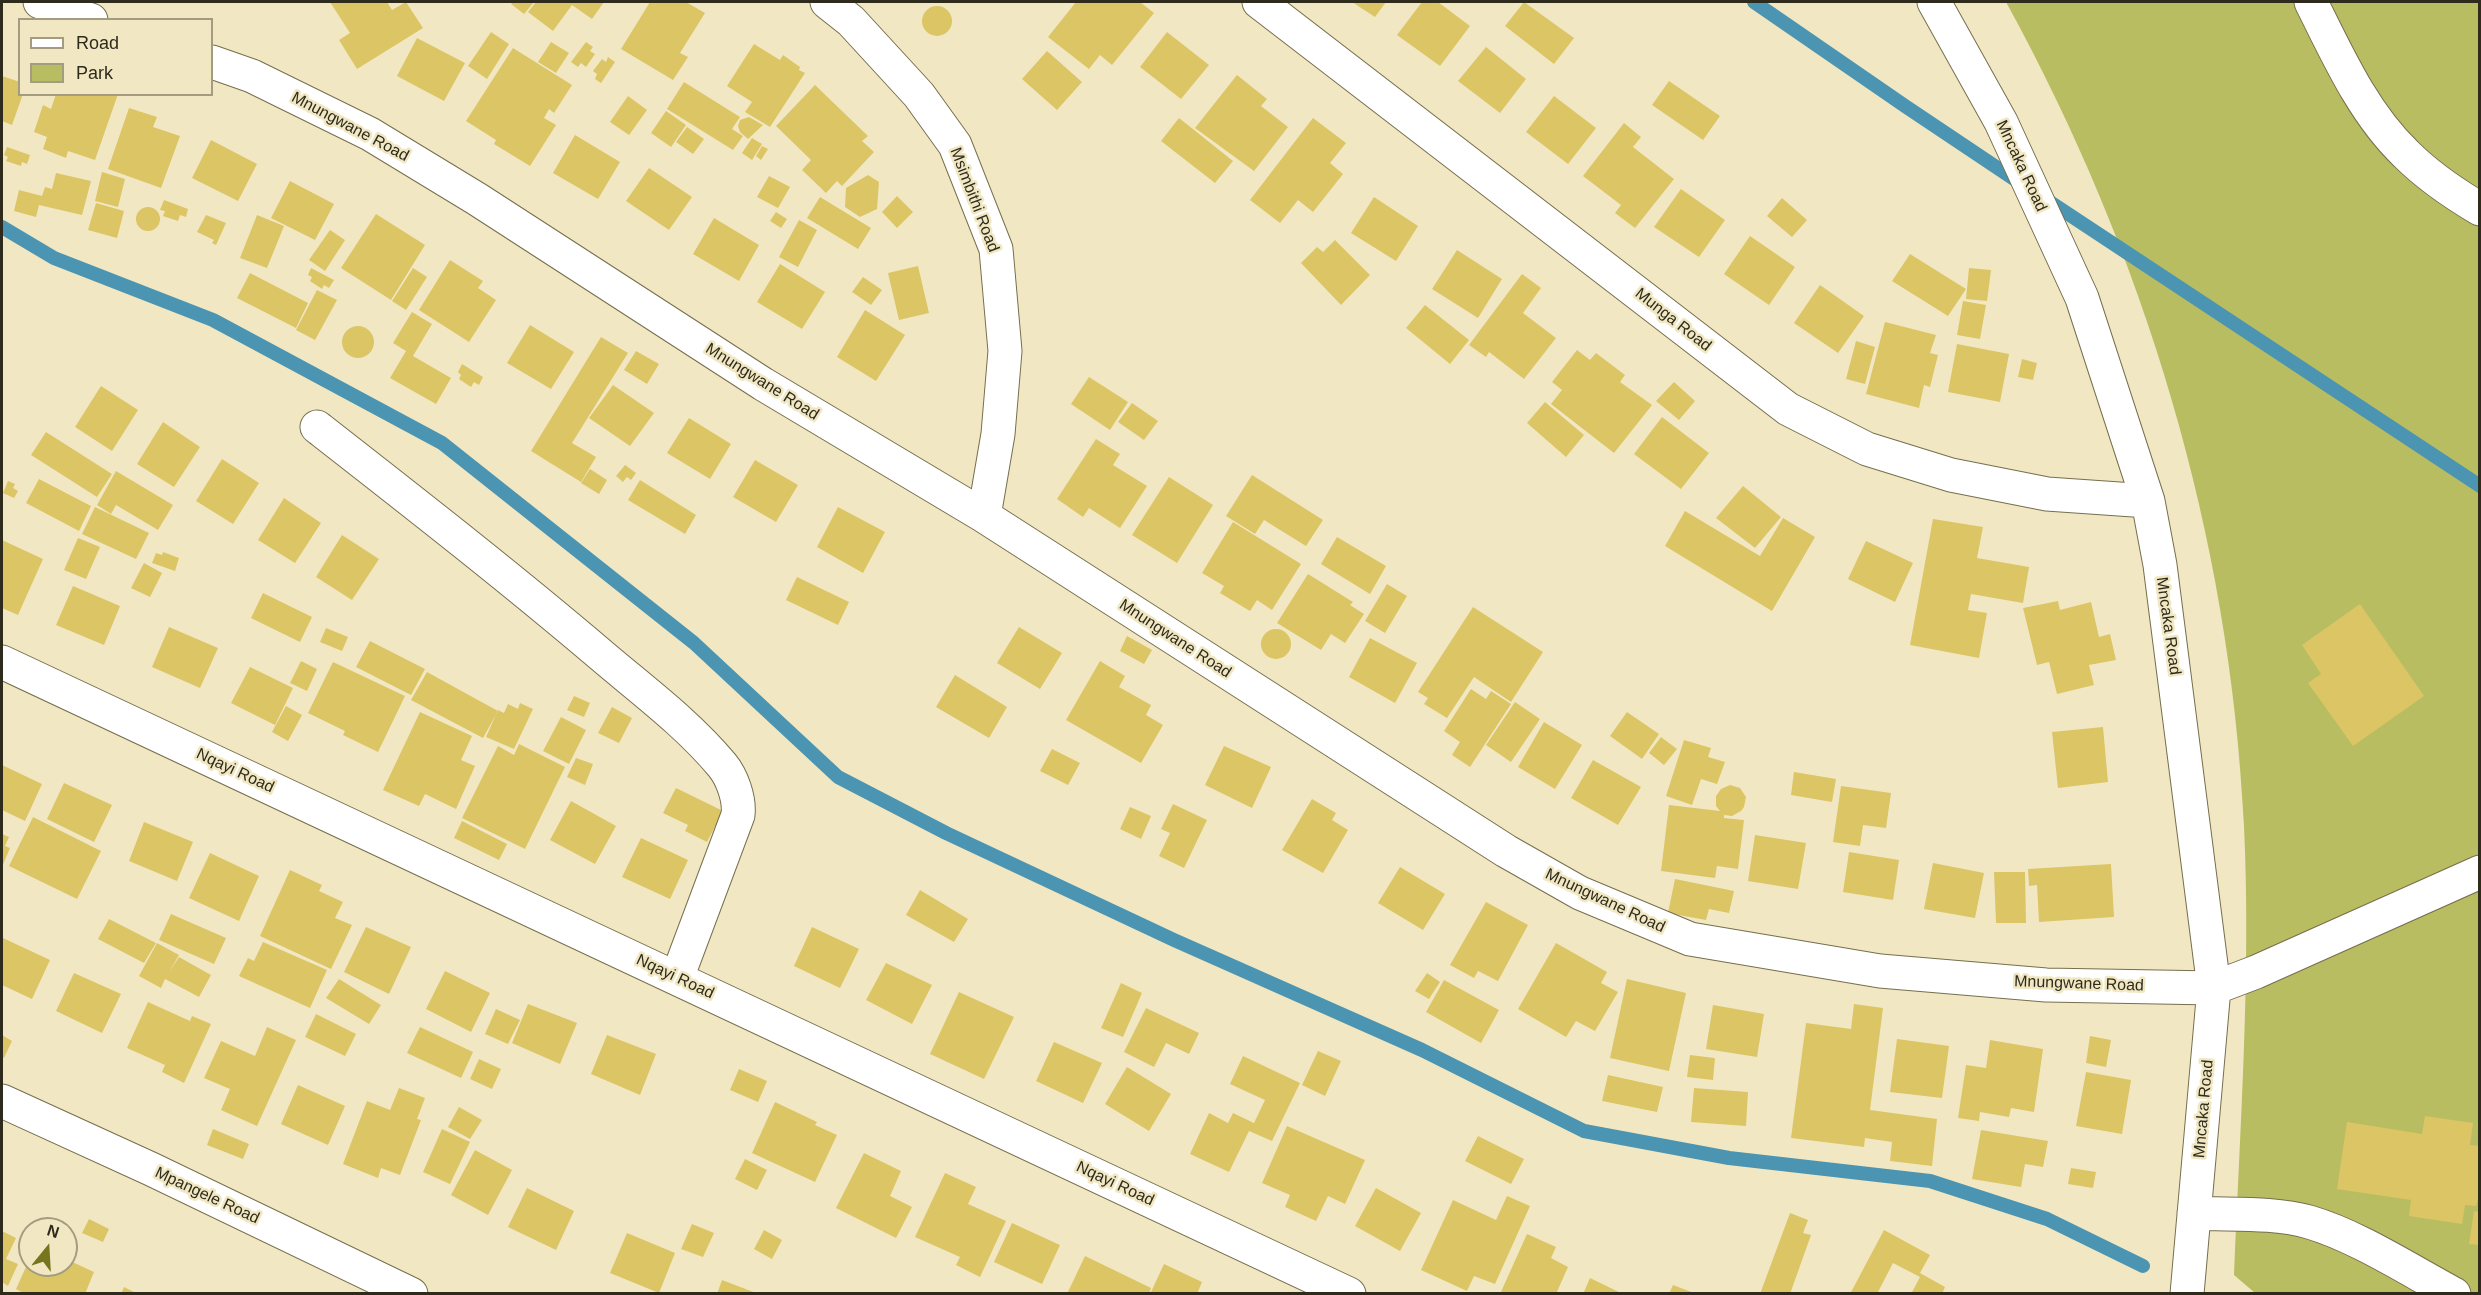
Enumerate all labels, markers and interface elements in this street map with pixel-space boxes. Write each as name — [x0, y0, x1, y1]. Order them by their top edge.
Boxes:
legend — [18, 18, 213, 96]
text: Road — [76, 33, 119, 53]
text: Park — [76, 63, 113, 83]
street label: Mnungwane Road — [288, 88, 412, 166]
street label: Mncaka Road — [1991, 117, 2051, 215]
street label: Msimbithi Road — [945, 145, 1003, 255]
street label: Munga Road — [1631, 284, 1715, 356]
street label: Mnungwane Road — [702, 339, 822, 425]
street label: Mncaka Road — [2152, 576, 2184, 676]
street label: Mnungwane Road — [1115, 596, 1235, 682]
street label: Nqayi Road — [193, 745, 277, 797]
street label: Mnungwane Road — [1542, 865, 1668, 937]
street label: Nqayi Road — [633, 951, 717, 1003]
street label: Mnungwane Road — [2014, 972, 2144, 996]
street label: Mncaka Road — [2190, 1059, 2218, 1159]
street label: Nqayi Road — [1073, 1158, 1157, 1210]
street label: Mpangele Road — [152, 1163, 262, 1229]
north arrow — [18, 1217, 78, 1277]
text: N — [45, 1221, 61, 1241]

